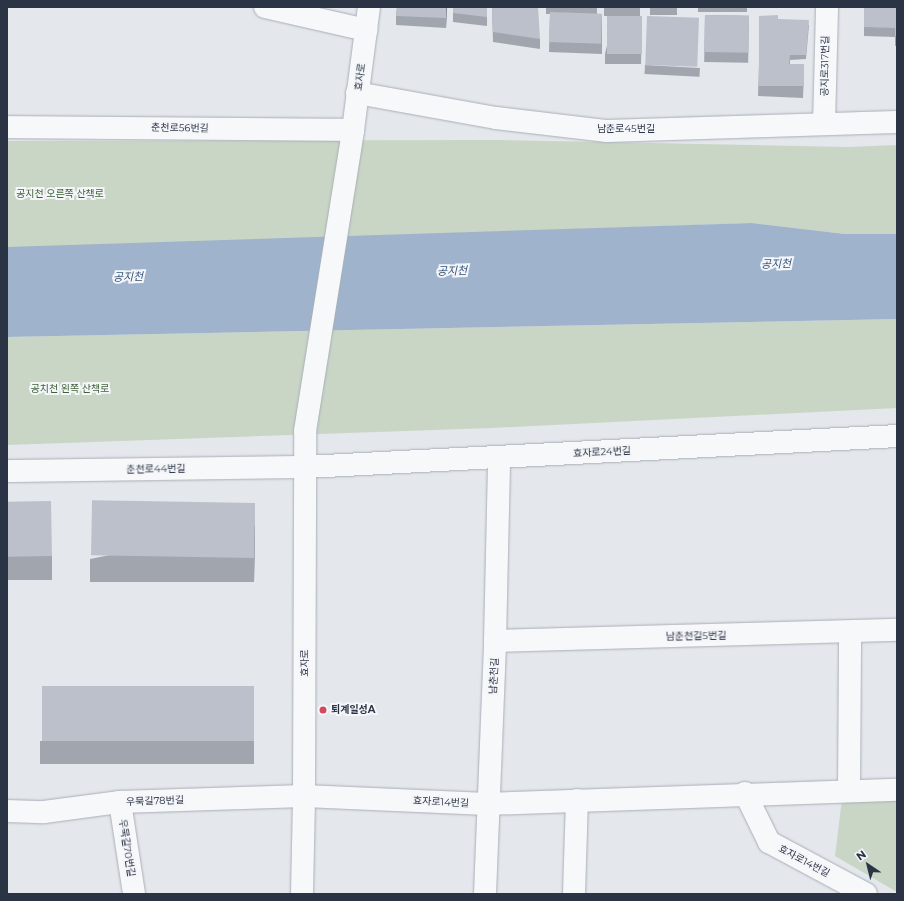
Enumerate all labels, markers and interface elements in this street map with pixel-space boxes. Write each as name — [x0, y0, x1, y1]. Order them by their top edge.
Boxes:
street label: 공지로317번길 — [818, 35, 832, 97]
street label: 효자로 — [352, 62, 368, 92]
street label: 춘천로56번길 — [151, 121, 209, 135]
street label: 남춘로45번길 — [597, 123, 655, 135]
park label: 공지천 오른쪽 산책로 — [16, 188, 104, 200]
water label: 공지천 — [761, 257, 791, 271]
water label: 공지천 — [437, 264, 467, 278]
water label: 공지천 — [113, 270, 143, 284]
park label: 공치천 왼쪽 산책로 — [31, 383, 109, 395]
street label: 효자로24번길 — [573, 444, 631, 460]
street label: 춘천로44번길 — [126, 462, 186, 476]
street label: 남춘천길5번길 — [665, 629, 727, 643]
street label: 효자로 — [299, 649, 311, 677]
street label: 남춘천길 — [487, 657, 501, 695]
place label: 퇴계일성A — [331, 704, 375, 716]
marker: 퇴계일성A — [318, 705, 328, 715]
street label: 우묵길78번길 — [126, 794, 184, 808]
street label: 효자로14번길 — [413, 795, 469, 809]
street label: 우묵길70번길 — [117, 818, 137, 878]
street label: 효자로14번길 — [776, 843, 832, 879]
north arrow — [848, 845, 888, 885]
text: N — [853, 847, 869, 863]

